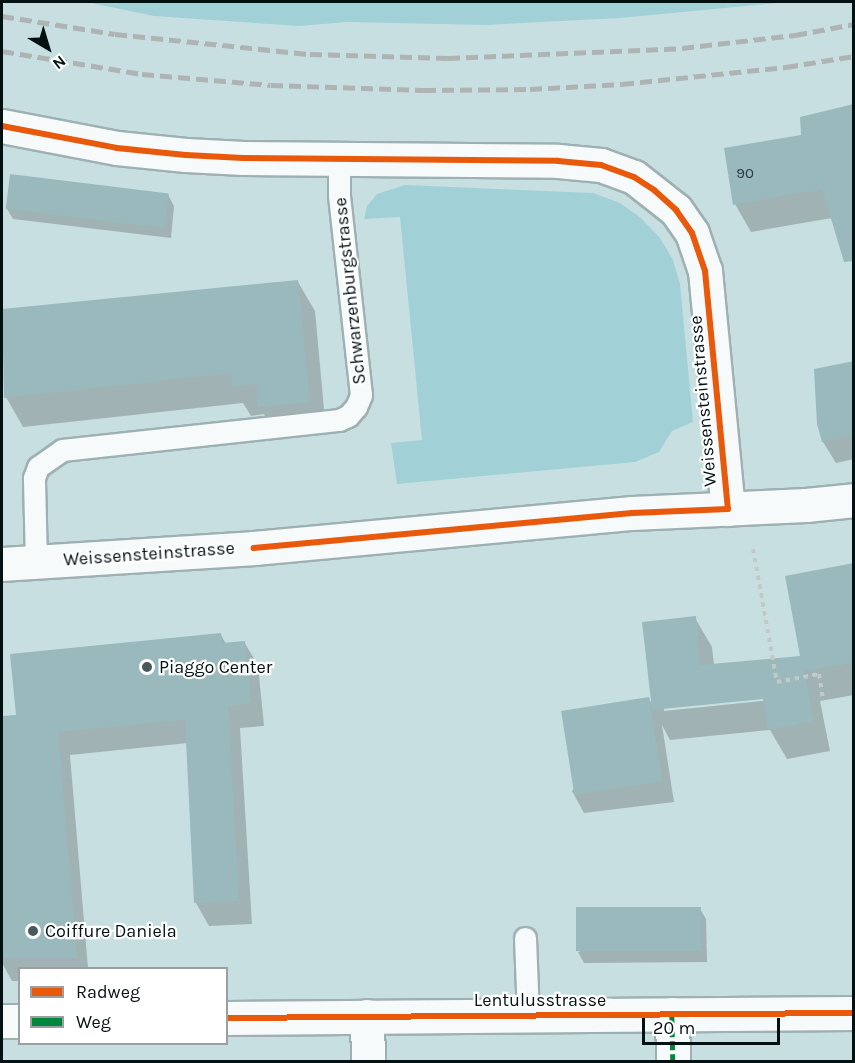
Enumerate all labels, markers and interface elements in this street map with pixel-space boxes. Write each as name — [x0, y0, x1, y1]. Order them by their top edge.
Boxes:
north arrow — [18, 18, 78, 78]
text: N — [49, 52, 70, 74]
house number: 90 — [736, 165, 754, 183]
street label: Schwarzenburgstrasse — [329, 196, 371, 386]
street label: Weissensteinstrasse — [685, 315, 721, 487]
street label: Weissensteinstrasse — [63, 537, 235, 571]
place label: Piaggo Center — [159, 656, 272, 678]
marker: Piaggo Center — [140, 660, 154, 674]
place label: Coiffure Daniela — [45, 920, 177, 942]
marker: Coiffure Daniela — [26, 924, 40, 938]
legend — [18, 967, 228, 1045]
text: Radweg — [76, 981, 140, 1003]
street label: Lentulusstrasse — [474, 989, 606, 1011]
scale bar — [645, 1006, 783, 1044]
text: Weg — [76, 1011, 111, 1033]
text: 20 m — [653, 1017, 695, 1039]

